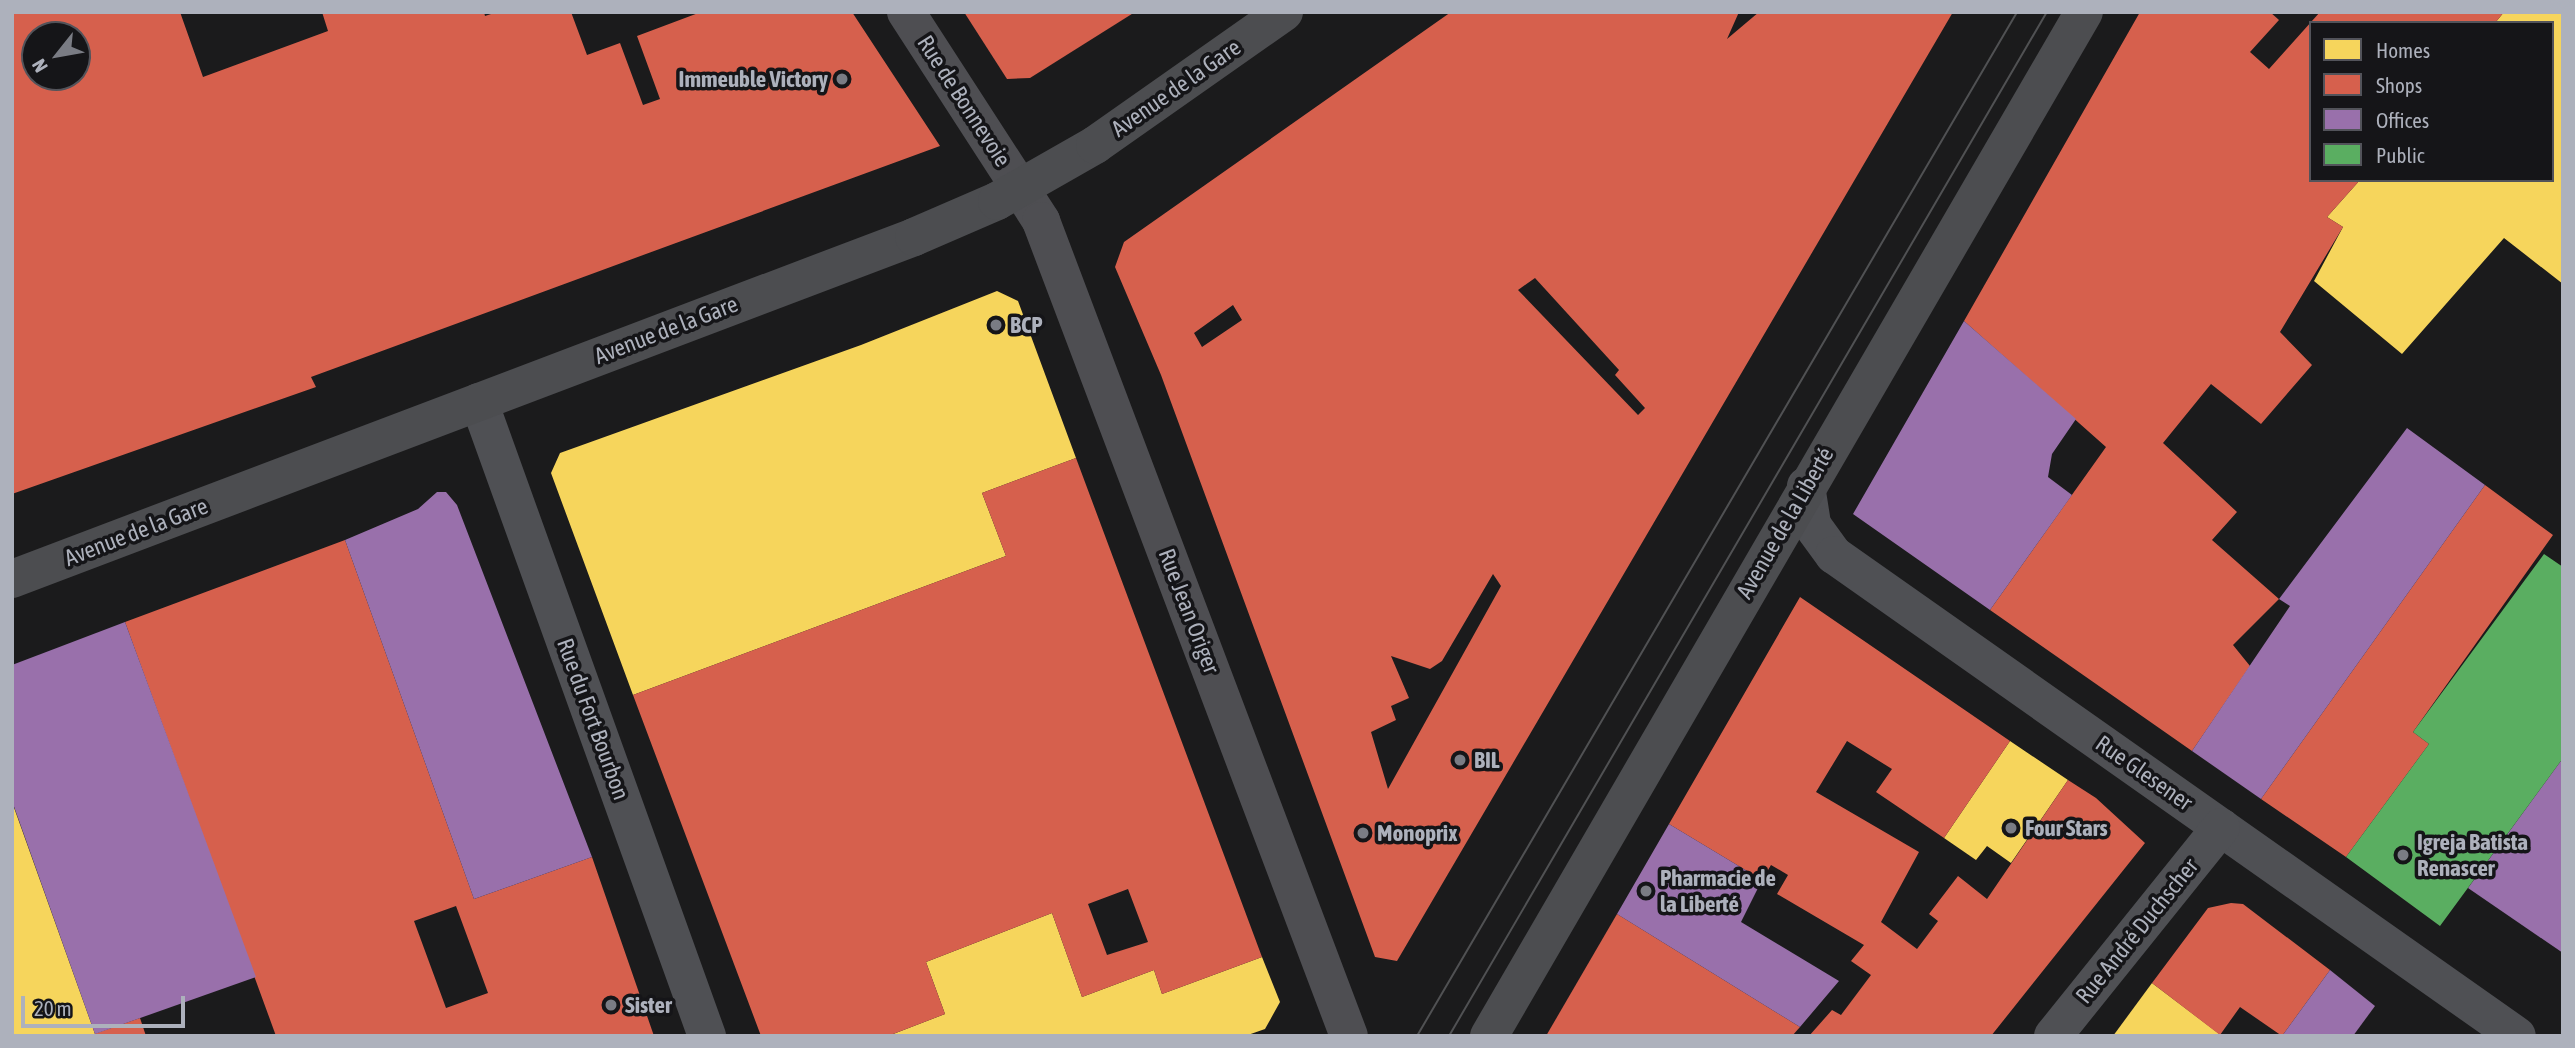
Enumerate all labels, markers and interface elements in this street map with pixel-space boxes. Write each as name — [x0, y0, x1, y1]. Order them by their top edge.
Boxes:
north arrow — [21, 21, 91, 91]
legend — [2309, 21, 2554, 182]
street label: Rue de Bonnevoie — [911, 30, 1017, 172]
street label: Avenue de la Gare — [1106, 33, 1246, 143]
text: Homes — [2376, 38, 2430, 62]
text: N — [27, 55, 52, 76]
place label: Immeuble Victory — [679, 65, 828, 93]
marker: Immeuble Victory — [834, 71, 850, 87]
text: Shops — [2376, 73, 2422, 97]
text: Offices — [2376, 108, 2429, 132]
text: Public — [2376, 143, 2425, 167]
street label: Avenue de la Gare — [590, 290, 742, 370]
place label: BCP — [1010, 311, 1043, 339]
marker: BCP — [988, 317, 1004, 333]
street label: Avenue de la Liberté — [1731, 442, 1839, 604]
street label: Avenue de la Gare — [60, 492, 212, 572]
street label: Rue Jean Origer — [1153, 545, 1225, 677]
street label: Rue du Fort Bourbon — [551, 635, 635, 803]
street label: Rue Glesener — [2090, 730, 2198, 816]
place label: BIL — [1474, 746, 1500, 774]
marker: BIL — [1452, 752, 1468, 768]
place label: Four Stars — [2025, 814, 2108, 842]
place label: Monoprix — [1377, 819, 1457, 847]
marker: Four Stars — [2003, 820, 2019, 836]
marker: Monoprix — [1355, 825, 1371, 841]
place label: Igreja Batista Renascer — [2417, 828, 2528, 882]
marker: Igreja Batista Renascer — [2395, 847, 2411, 863]
street label: Rue André Duchscher — [2070, 853, 2204, 1009]
place label: Pharmacie de la Liberté — [1660, 864, 1776, 918]
marker: Pharmacie de la Liberté — [1638, 883, 1654, 899]
scale bar — [24, 982, 189, 1026]
place label: Sister — [625, 991, 672, 1019]
text: 20 m — [34, 996, 72, 1020]
marker: Sister — [603, 997, 619, 1013]

